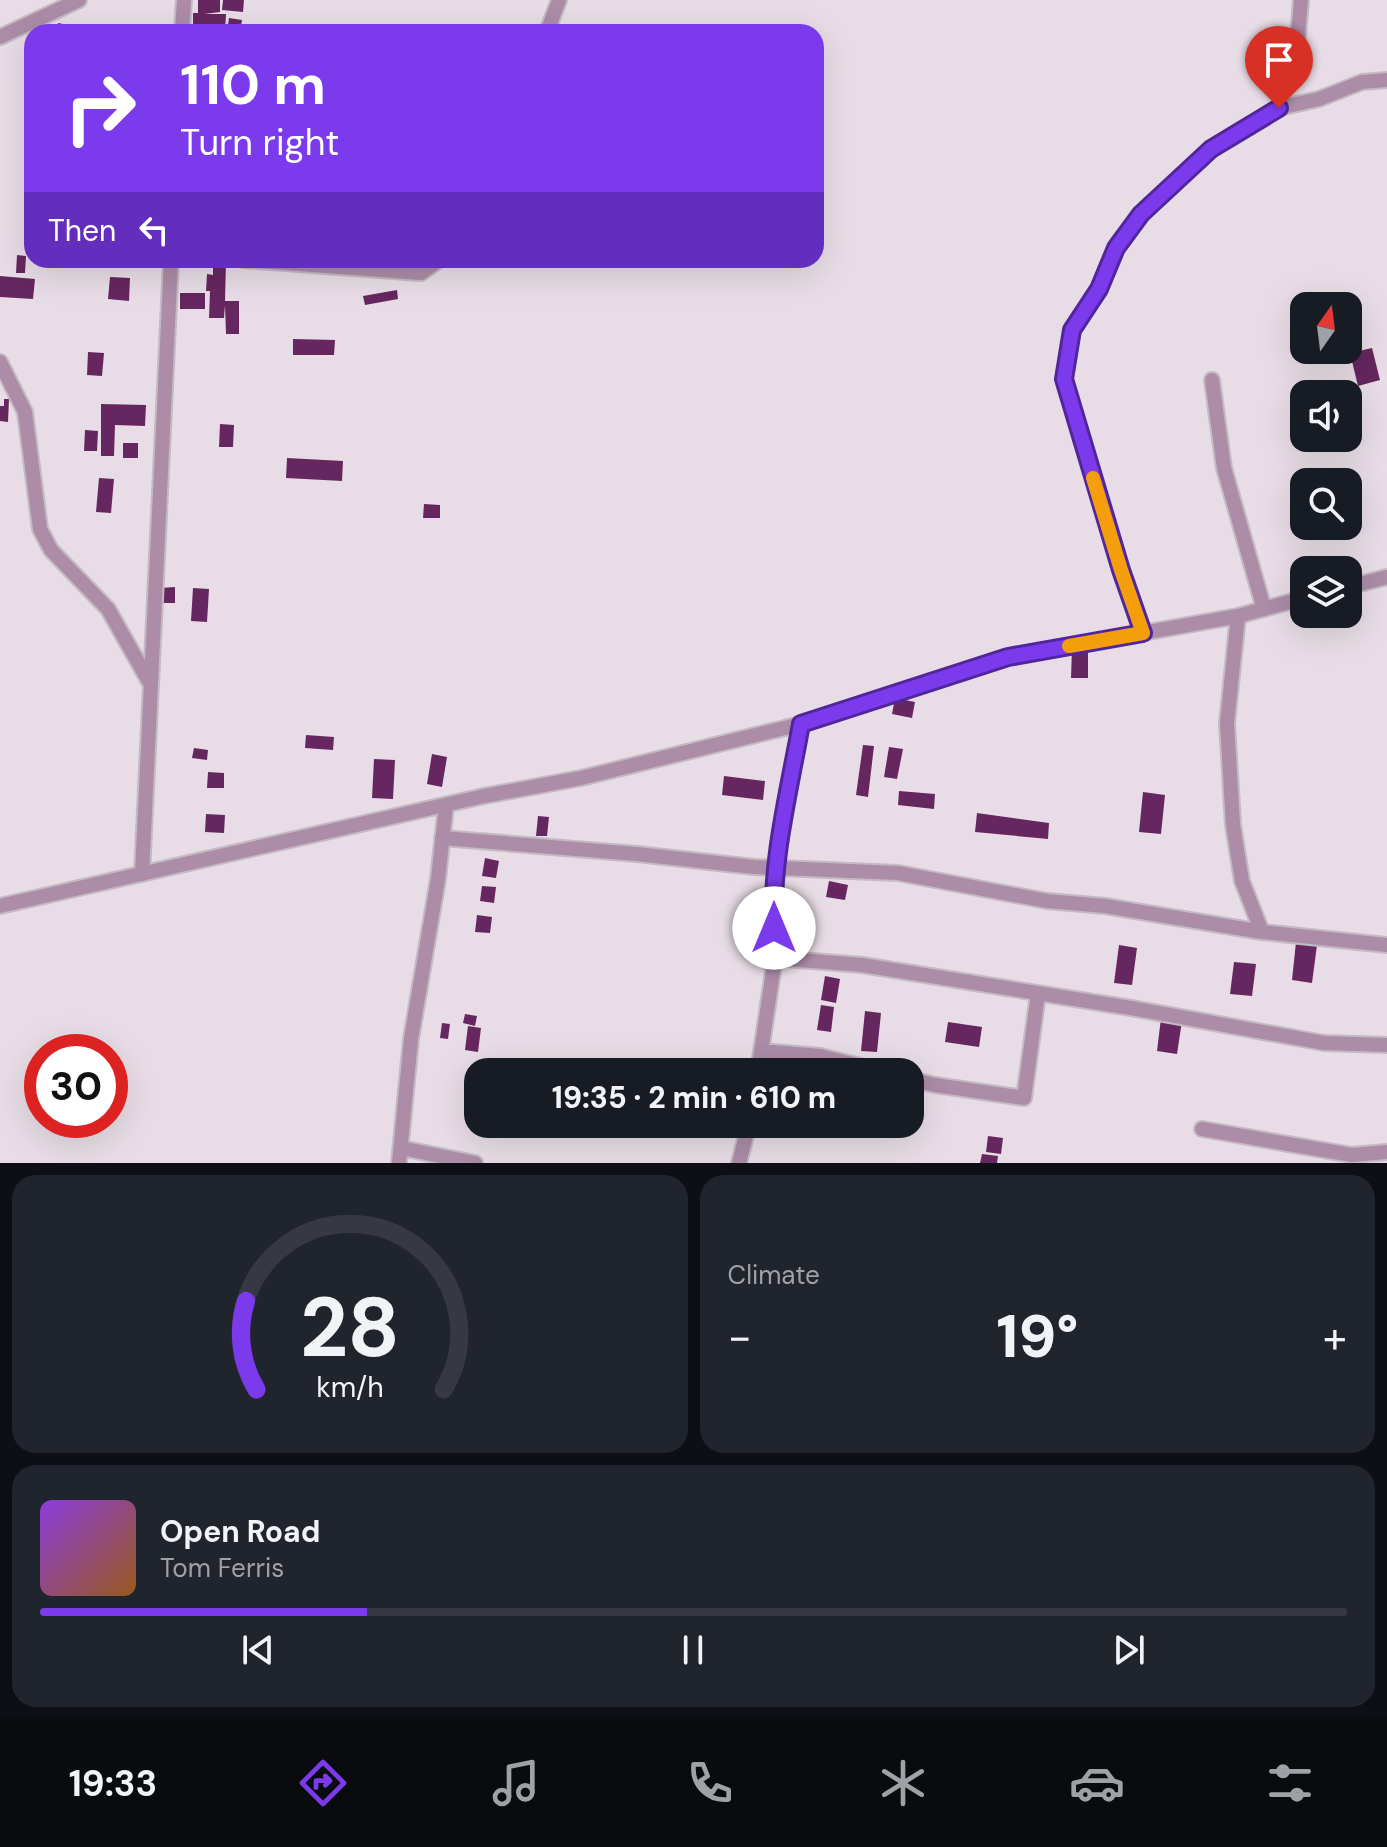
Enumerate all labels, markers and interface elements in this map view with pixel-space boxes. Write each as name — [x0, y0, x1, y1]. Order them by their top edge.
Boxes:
pin — [1245, 26, 1313, 108]
icon: arrive — [1257, 38, 1301, 82]
text: 110 m — [180, 48, 326, 121]
icon: right — [48, 56, 152, 160]
text: Turn right — [180, 119, 339, 166]
icon: left — [132, 208, 176, 252]
text: Then — [48, 211, 116, 250]
north arrow — [1290, 292, 1362, 364]
map controls — [1290, 292, 1362, 628]
button: sound — [1290, 380, 1362, 452]
button: search — [1290, 468, 1362, 540]
button: layers — [1290, 556, 1362, 628]
position arrow — [732, 886, 816, 970]
speed limit sign: 30 — [24, 1034, 128, 1138]
text: 19:35 · 2 min · 610 m — [552, 1078, 836, 1117]
text: Climate — [728, 1258, 820, 1292]
text: 28 — [300, 1273, 400, 1382]
text: 19° — [996, 1297, 1078, 1376]
text: − — [728, 1308, 752, 1366]
text: + — [1323, 1308, 1347, 1366]
text: km/h — [316, 1369, 384, 1406]
text: Open Road — [160, 1512, 320, 1551]
text: Tom Ferris — [160, 1551, 284, 1585]
icon: previous — [236, 1628, 280, 1672]
icon: pause — [671, 1628, 715, 1672]
icon: next — [1107, 1628, 1151, 1672]
icon: directions — [295, 1755, 351, 1811]
icon: music — [488, 1755, 544, 1811]
icon: phone — [682, 1755, 738, 1811]
icon: climate — [875, 1755, 931, 1811]
icon: car — [1069, 1755, 1125, 1811]
icon: filters — [1262, 1755, 1318, 1811]
text: 19:33 — [69, 1760, 157, 1807]

